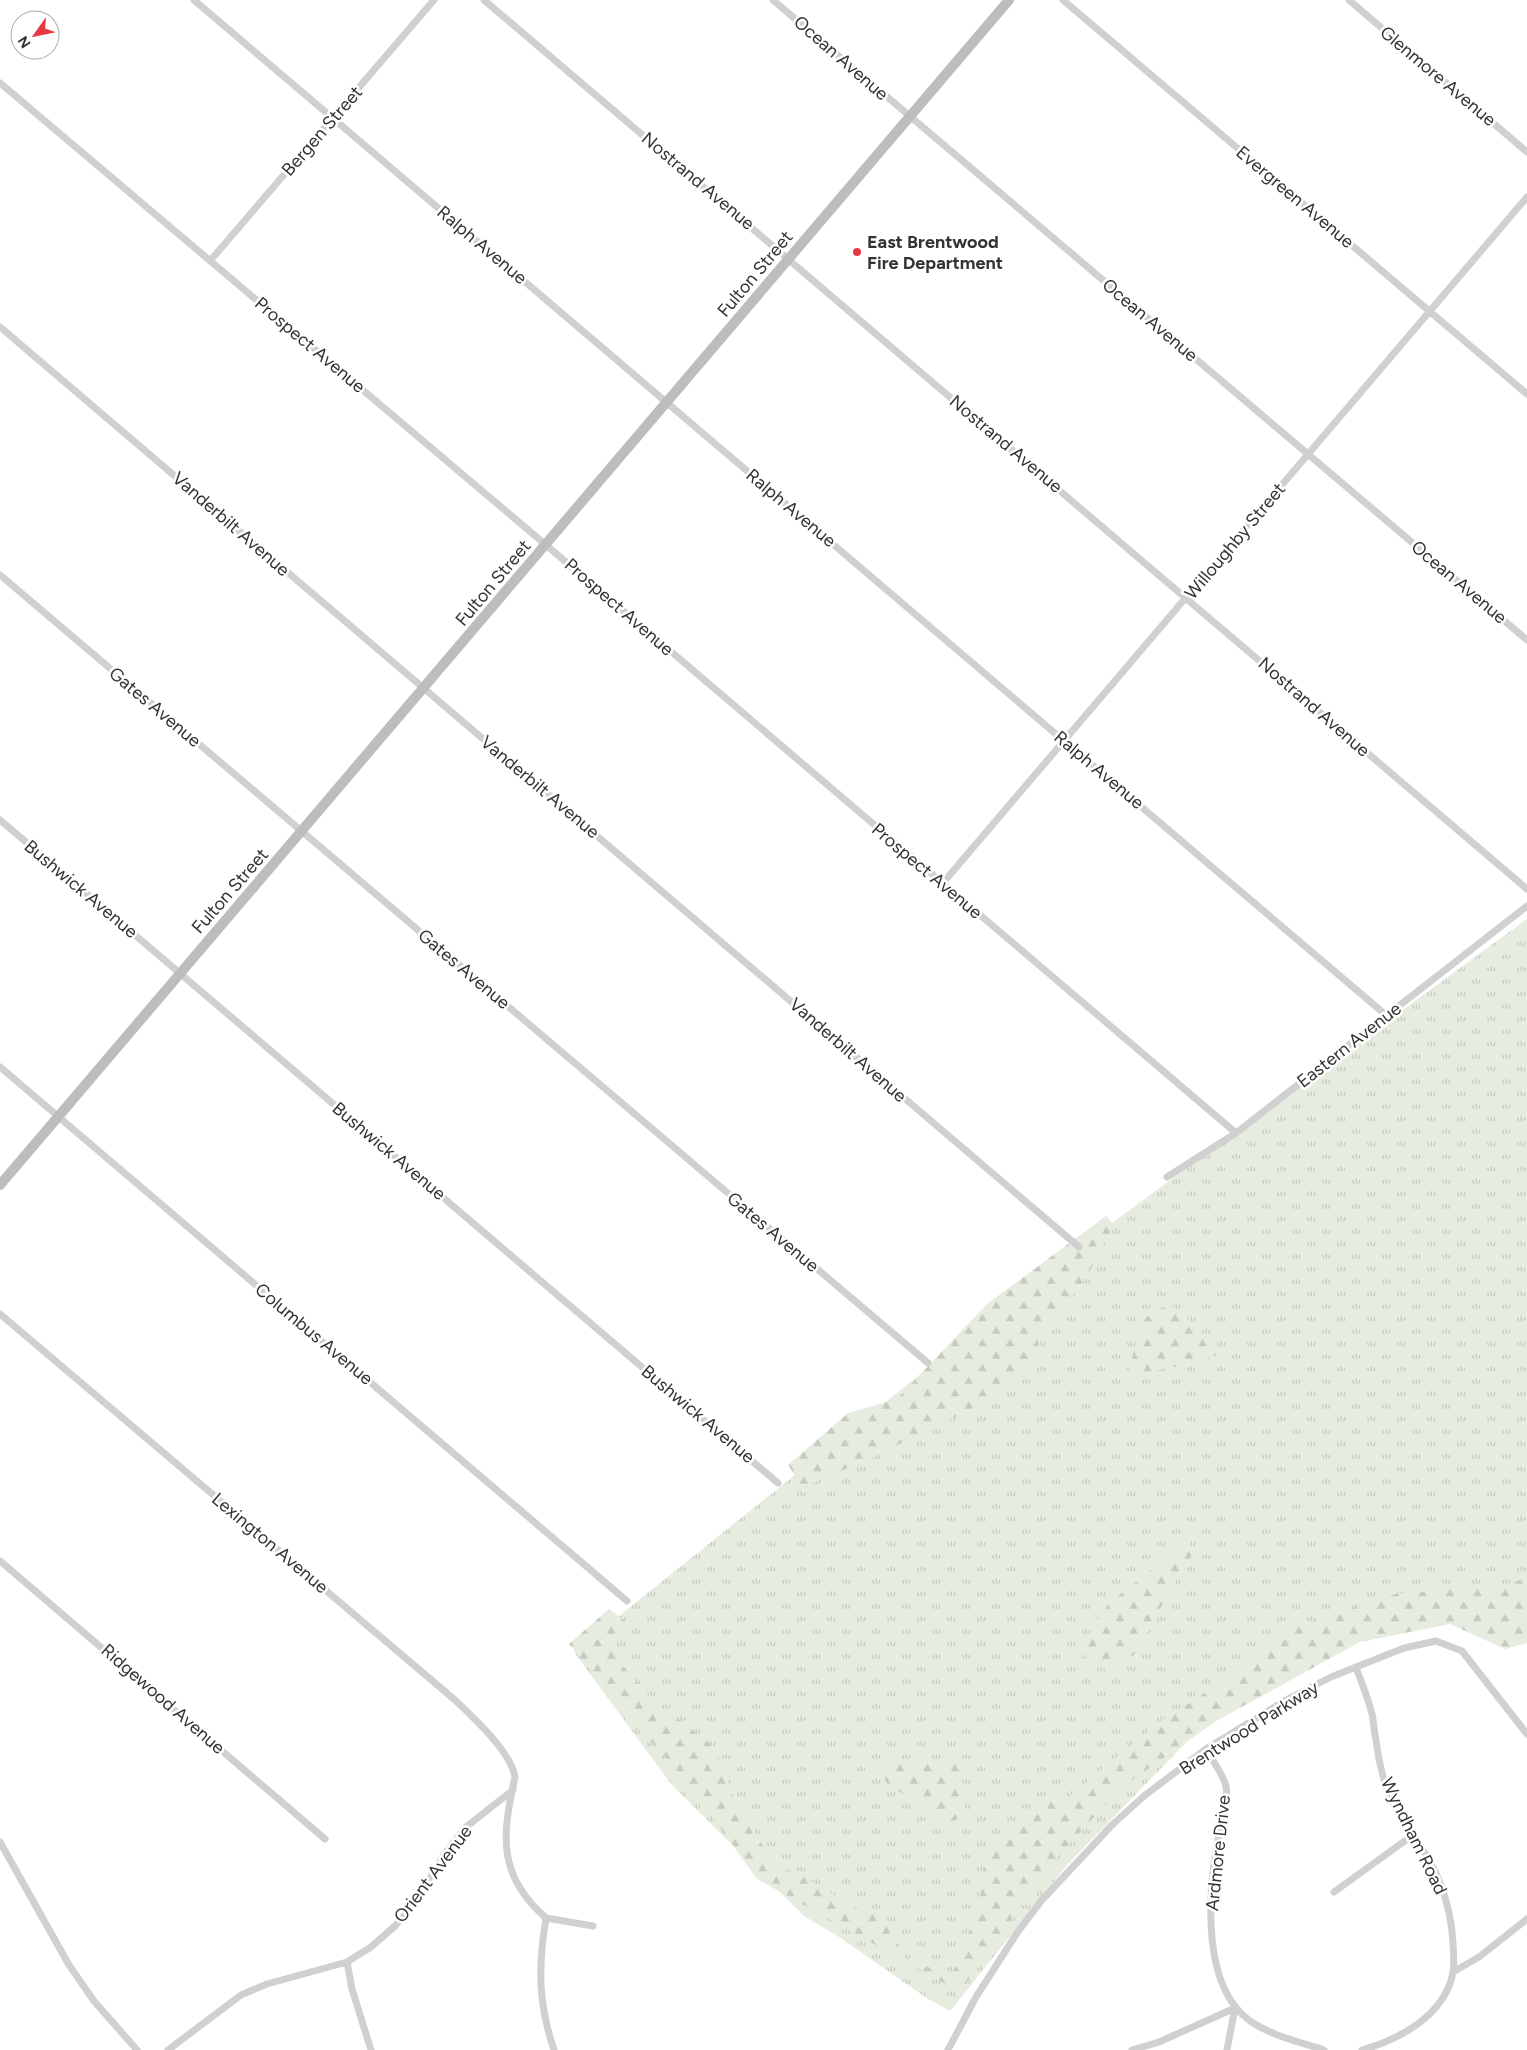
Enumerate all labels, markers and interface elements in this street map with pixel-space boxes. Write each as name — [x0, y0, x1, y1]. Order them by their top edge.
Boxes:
north arrow — [10, 10, 60, 60]
street label: Ocean Avenue — [789, 11, 893, 105]
street label: Glenmore Avenue — [1376, 21, 1501, 131]
text: N — [14, 33, 35, 51]
street label: Bergen Street — [277, 81, 367, 181]
street label: Nostrand Avenue — [637, 127, 759, 235]
street label: Evergreen Avenue — [1231, 141, 1359, 253]
street label: Ralph Avenue — [433, 201, 531, 289]
street label: Fulton Street — [713, 226, 798, 322]
place label: East Brentwood Fire Department — [867, 231, 1003, 274]
marker: East Brentwood Fire Department — [851, 246, 863, 258]
street label: Ocean Avenue — [1098, 274, 1202, 366]
street label: Prospect Avenue — [250, 292, 370, 398]
street label: Nostrand Avenue — [945, 390, 1067, 498]
street label: Ralph Avenue — [742, 464, 840, 552]
street label: Vanderbilt Avenue — [168, 467, 294, 581]
street label: Willoughby Street — [1180, 478, 1290, 604]
street label: Fulton Street — [451, 535, 536, 631]
street label: Ocean Avenue — [1407, 536, 1511, 628]
street label: Prospect Avenue — [560, 554, 678, 661]
street label: Nostrand Avenue — [1254, 653, 1374, 762]
street label: Gates Avenue — [105, 662, 206, 752]
street label: Ralph Avenue — [1050, 726, 1148, 814]
street label: Vanderbilt Avenue — [476, 731, 604, 843]
street label: Prospect Avenue — [867, 818, 987, 924]
street label: Bushwick Avenue — [20, 835, 142, 943]
street label: Fulton Street — [187, 844, 273, 938]
street label: Gates Avenue — [414, 924, 515, 1014]
street label: Vanderbilt Avenue — [785, 993, 911, 1107]
street label: Eastern Avenue — [1292, 997, 1406, 1093]
street label: Bushwick Avenue — [328, 1097, 450, 1205]
street label: Gates Avenue — [723, 1187, 824, 1277]
street label: Columbus Avenue — [251, 1278, 378, 1390]
street label: Bushwick Avenue — [637, 1360, 759, 1468]
street label: Lexington Avenue — [207, 1488, 333, 1598]
street label: Ridgewood Avenue — [97, 1639, 230, 1759]
street label: Brentwood Parkway — [1175, 1676, 1323, 1780]
street label: Wyndham Road — [1376, 1774, 1452, 1898]
street label: Ardmore Drive — [1201, 1794, 1235, 1912]
street label: Orient Avenue — [389, 1821, 477, 1927]

